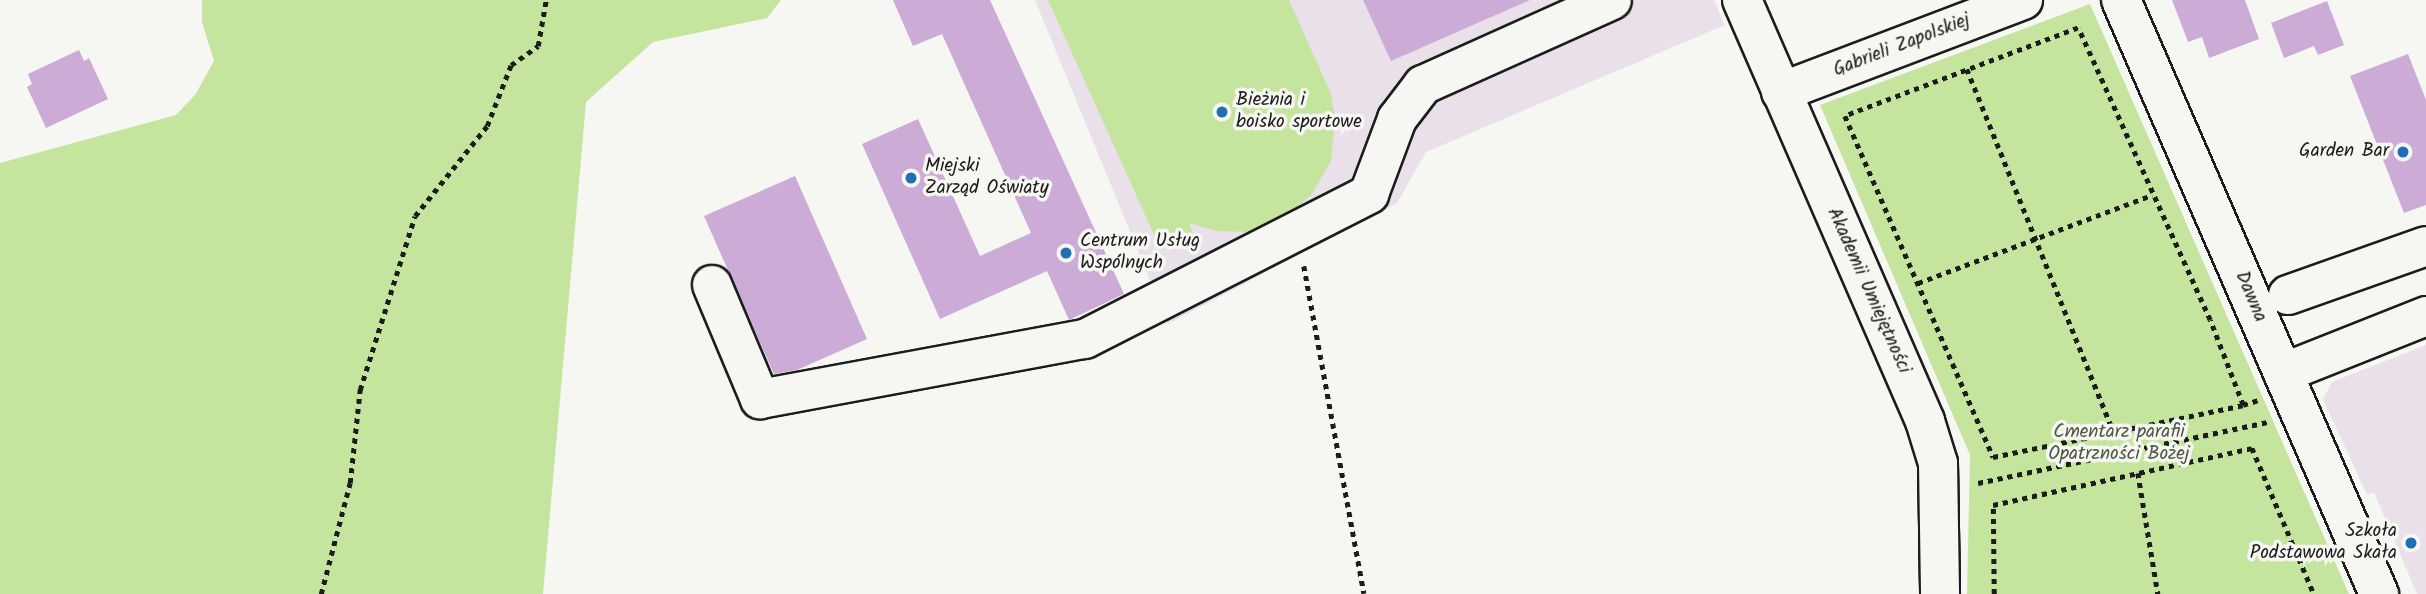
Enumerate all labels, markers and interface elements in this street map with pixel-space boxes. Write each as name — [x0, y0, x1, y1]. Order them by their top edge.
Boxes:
street label: Gabrieli Zapolskiej — [1830, 9, 1974, 83]
place label: Bieżnia i boisko sportowe — [1236, 90, 1362, 134]
marker: Bieżnia i boisko sportowe — [1214, 104, 1230, 120]
place label: Garden Bar — [2299, 141, 2389, 163]
marker: Garden Bar — [2395, 144, 2411, 160]
place label: Miejski Zarząd Oświaty — [925, 156, 1049, 200]
marker: Miejski Zarząd Oświaty — [903, 170, 919, 186]
street label: Akademii Umiejętności — [1821, 205, 1915, 377]
place label: Centrum Usług Wspólnych — [1080, 231, 1200, 275]
marker: Centrum Usług Wspólnych — [1058, 245, 1074, 261]
street label: Dawna — [2229, 268, 2271, 326]
park label: Cmentarz parafii Opatrzności Bożej — [2048, 422, 2190, 466]
place label: Szkoła Podstawowa Skała — [2250, 521, 2397, 565]
marker: Szkoła Podstawowa Skała — [2403, 535, 2419, 551]

